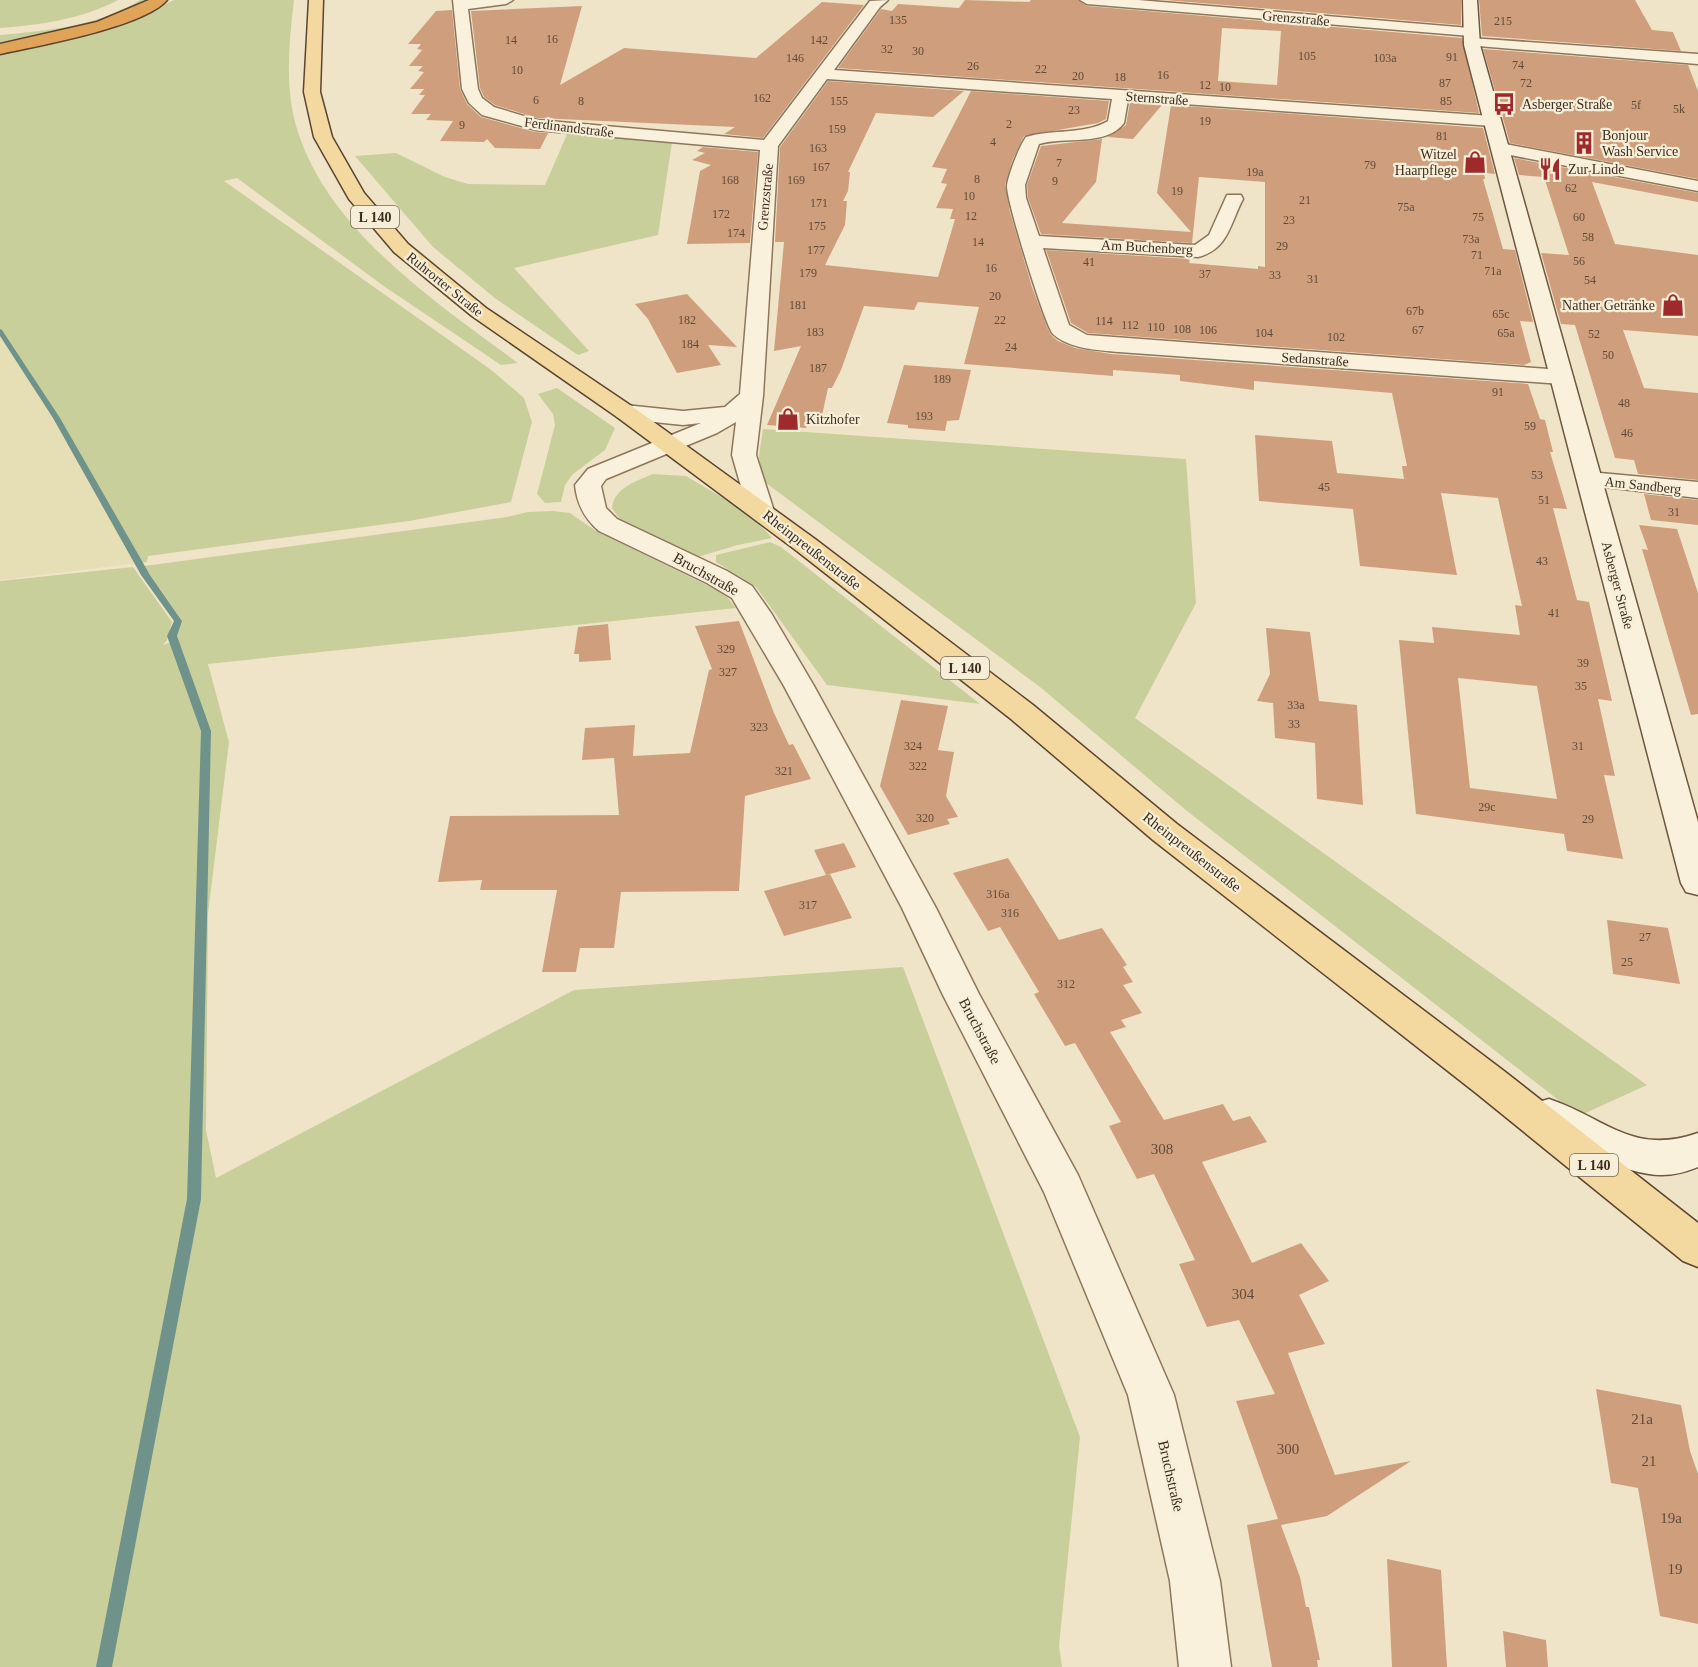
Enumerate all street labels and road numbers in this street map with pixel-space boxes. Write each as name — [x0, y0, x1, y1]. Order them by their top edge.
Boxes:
street label: Grenzstraße — [1262, 8, 1330, 29]
street label: Sternstraße — [1125, 89, 1189, 108]
street label: Ferdinandstraße — [523, 115, 615, 140]
street label: Grenzstraße — [755, 163, 776, 231]
road number: L 140 — [351, 206, 399, 228]
street label: Am Buchenberg — [1101, 238, 1193, 257]
street label: Ruhrorter Straße — [404, 249, 486, 320]
street label: Sedanstraße — [1281, 350, 1349, 369]
street label: Am Sandberg — [1604, 474, 1682, 497]
street label: Rheinpreußenstraße — [760, 507, 864, 593]
street label: Asberger Straße — [1599, 540, 1636, 631]
street label: Bruchstraße — [670, 549, 742, 599]
road number: L 140 — [941, 657, 989, 679]
street label: Rheinpreußenstraße — [1140, 809, 1244, 895]
street label: Bruchstraße — [956, 995, 1004, 1067]
road number: L 140 — [1570, 1154, 1618, 1176]
street label: Bruchstraße — [1155, 1439, 1187, 1513]

